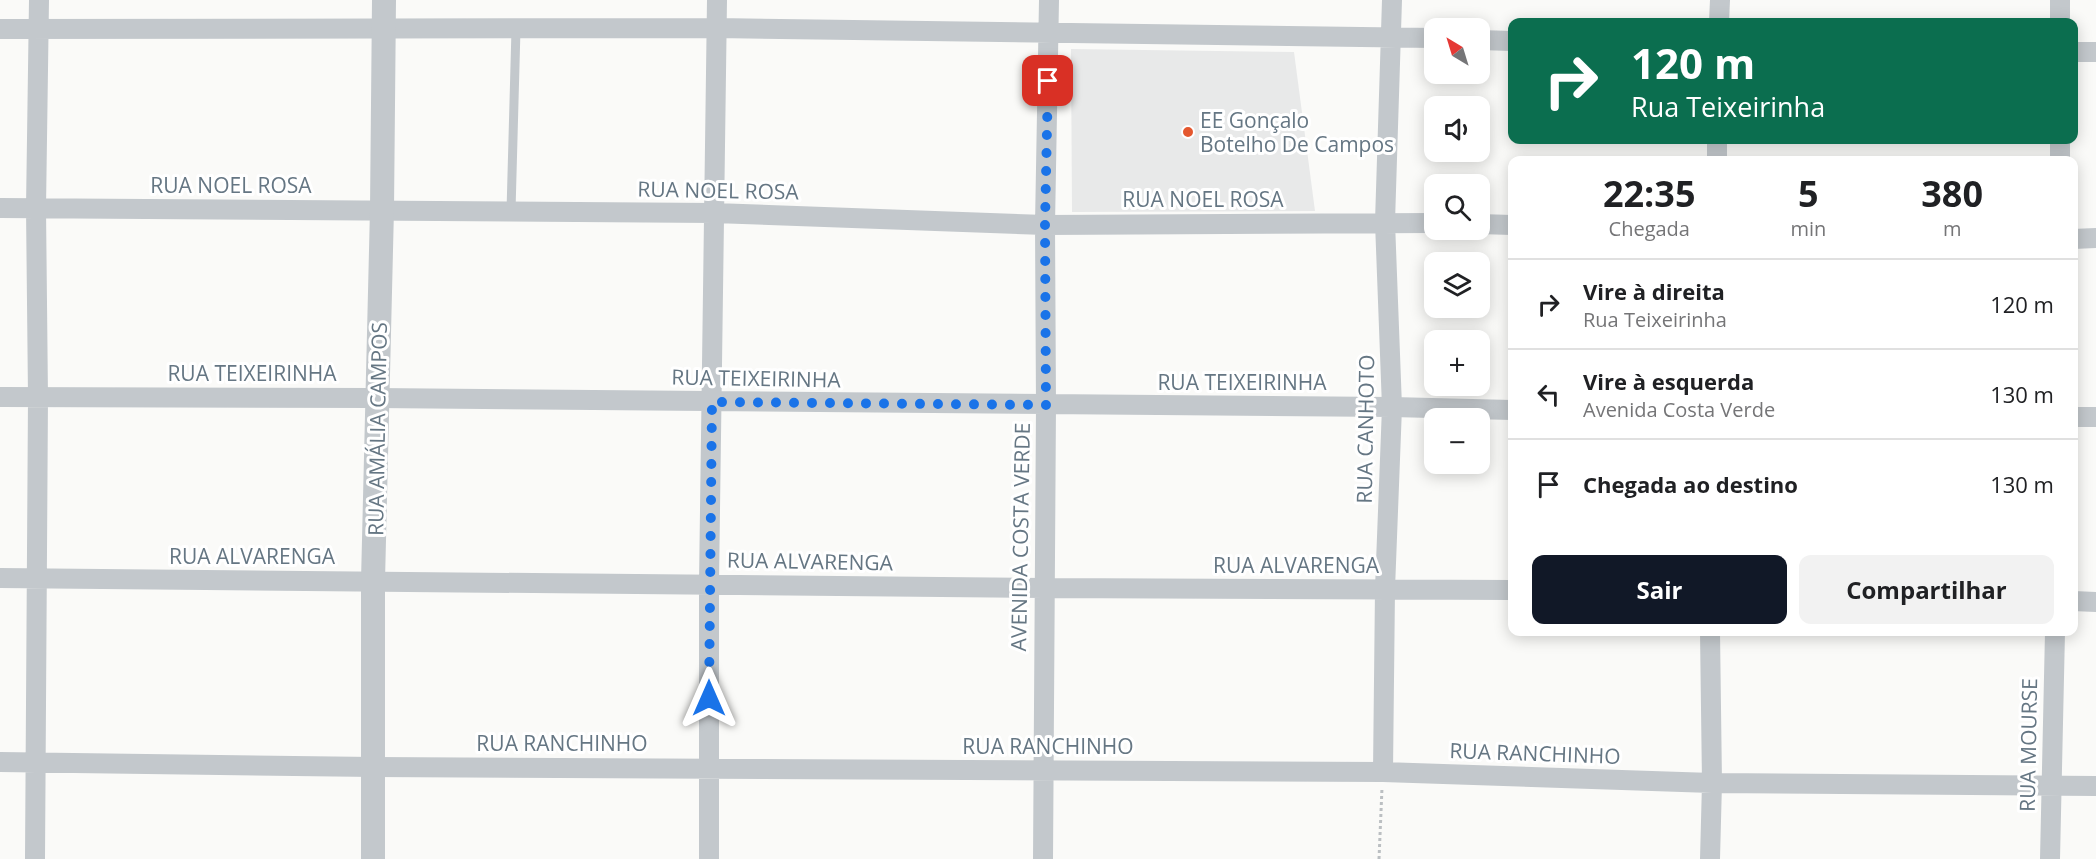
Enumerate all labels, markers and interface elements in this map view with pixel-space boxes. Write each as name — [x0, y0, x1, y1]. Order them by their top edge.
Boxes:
north arrow — [1424, 18, 1490, 84]
map controls — [1424, 18, 1490, 474]
text: 120 m — [1631, 34, 1755, 91]
icon: right — [1532, 42, 1610, 120]
pin — [1022, 55, 1073, 106]
icon: arrive — [1031, 64, 1064, 97]
text: Rua Teixeirinha — [1631, 88, 1825, 125]
button: sound — [1424, 96, 1490, 162]
place label: EE Gonçalo Botelho De Campos — [1200, 106, 1394, 158]
marker: EE Gonçalo Botelho De Campos — [1181, 125, 1195, 139]
text: 22:35 — [1603, 169, 1696, 218]
text: 5 — [1798, 169, 1819, 218]
text: 380 — [1921, 169, 1983, 218]
street label: RUA NOEL ROSA — [150, 171, 312, 199]
button: search — [1424, 174, 1490, 240]
street label: RUA NOEL ROSA — [637, 175, 800, 205]
street label: RUA NOEL ROSA — [1122, 185, 1284, 213]
text: Chegada — [1609, 215, 1690, 242]
text: min — [1790, 215, 1826, 242]
text: m — [1943, 215, 1961, 242]
button: layers — [1424, 252, 1490, 318]
text: Vire à direita — [1583, 276, 1725, 306]
icon: right — [1532, 288, 1565, 321]
text: 120 m — [1990, 289, 2054, 319]
text: Rua Teixeirinha — [1583, 306, 1727, 333]
street label: RUA AMÁLIA CAMPOS — [361, 322, 393, 536]
button: + — [1424, 330, 1490, 396]
street label: RUA CANHOTO — [1350, 354, 1380, 504]
street label: RUA TEIXEIRINHA — [167, 359, 337, 387]
street label: RUA TEIXEIRINHA — [671, 363, 842, 393]
text: Vire à esquerda — [1583, 366, 1754, 396]
street label: RUA TEIXEIRINHA — [1157, 368, 1327, 396]
icon: left — [1532, 378, 1565, 411]
text: 130 m — [1990, 379, 2054, 409]
text: Avenida Costa Verde — [1583, 396, 1775, 423]
button: − — [1424, 408, 1490, 474]
street label: AVENIDA COSTA VERDE — [1004, 422, 1036, 652]
icon: arrive — [1532, 468, 1565, 501]
text: Chegada ao destino — [1583, 469, 1798, 499]
text: 130 m — [1990, 469, 2054, 499]
street label: RUA ALVARENGA — [169, 542, 336, 570]
street label: RUA ALVARENGA — [727, 546, 894, 576]
street label: RUA ALVARENGA — [1213, 551, 1380, 579]
button: Sair — [1532, 555, 1787, 624]
button: Compartilhar — [1799, 555, 2054, 624]
position arrow — [677, 666, 741, 730]
street label: RUA MOURSE — [2013, 678, 2043, 812]
street label: RUA RANCHINHO — [476, 729, 648, 757]
street label: RUA RANCHINHO — [962, 732, 1134, 760]
street label: RUA RANCHINHO — [1449, 736, 1621, 770]

